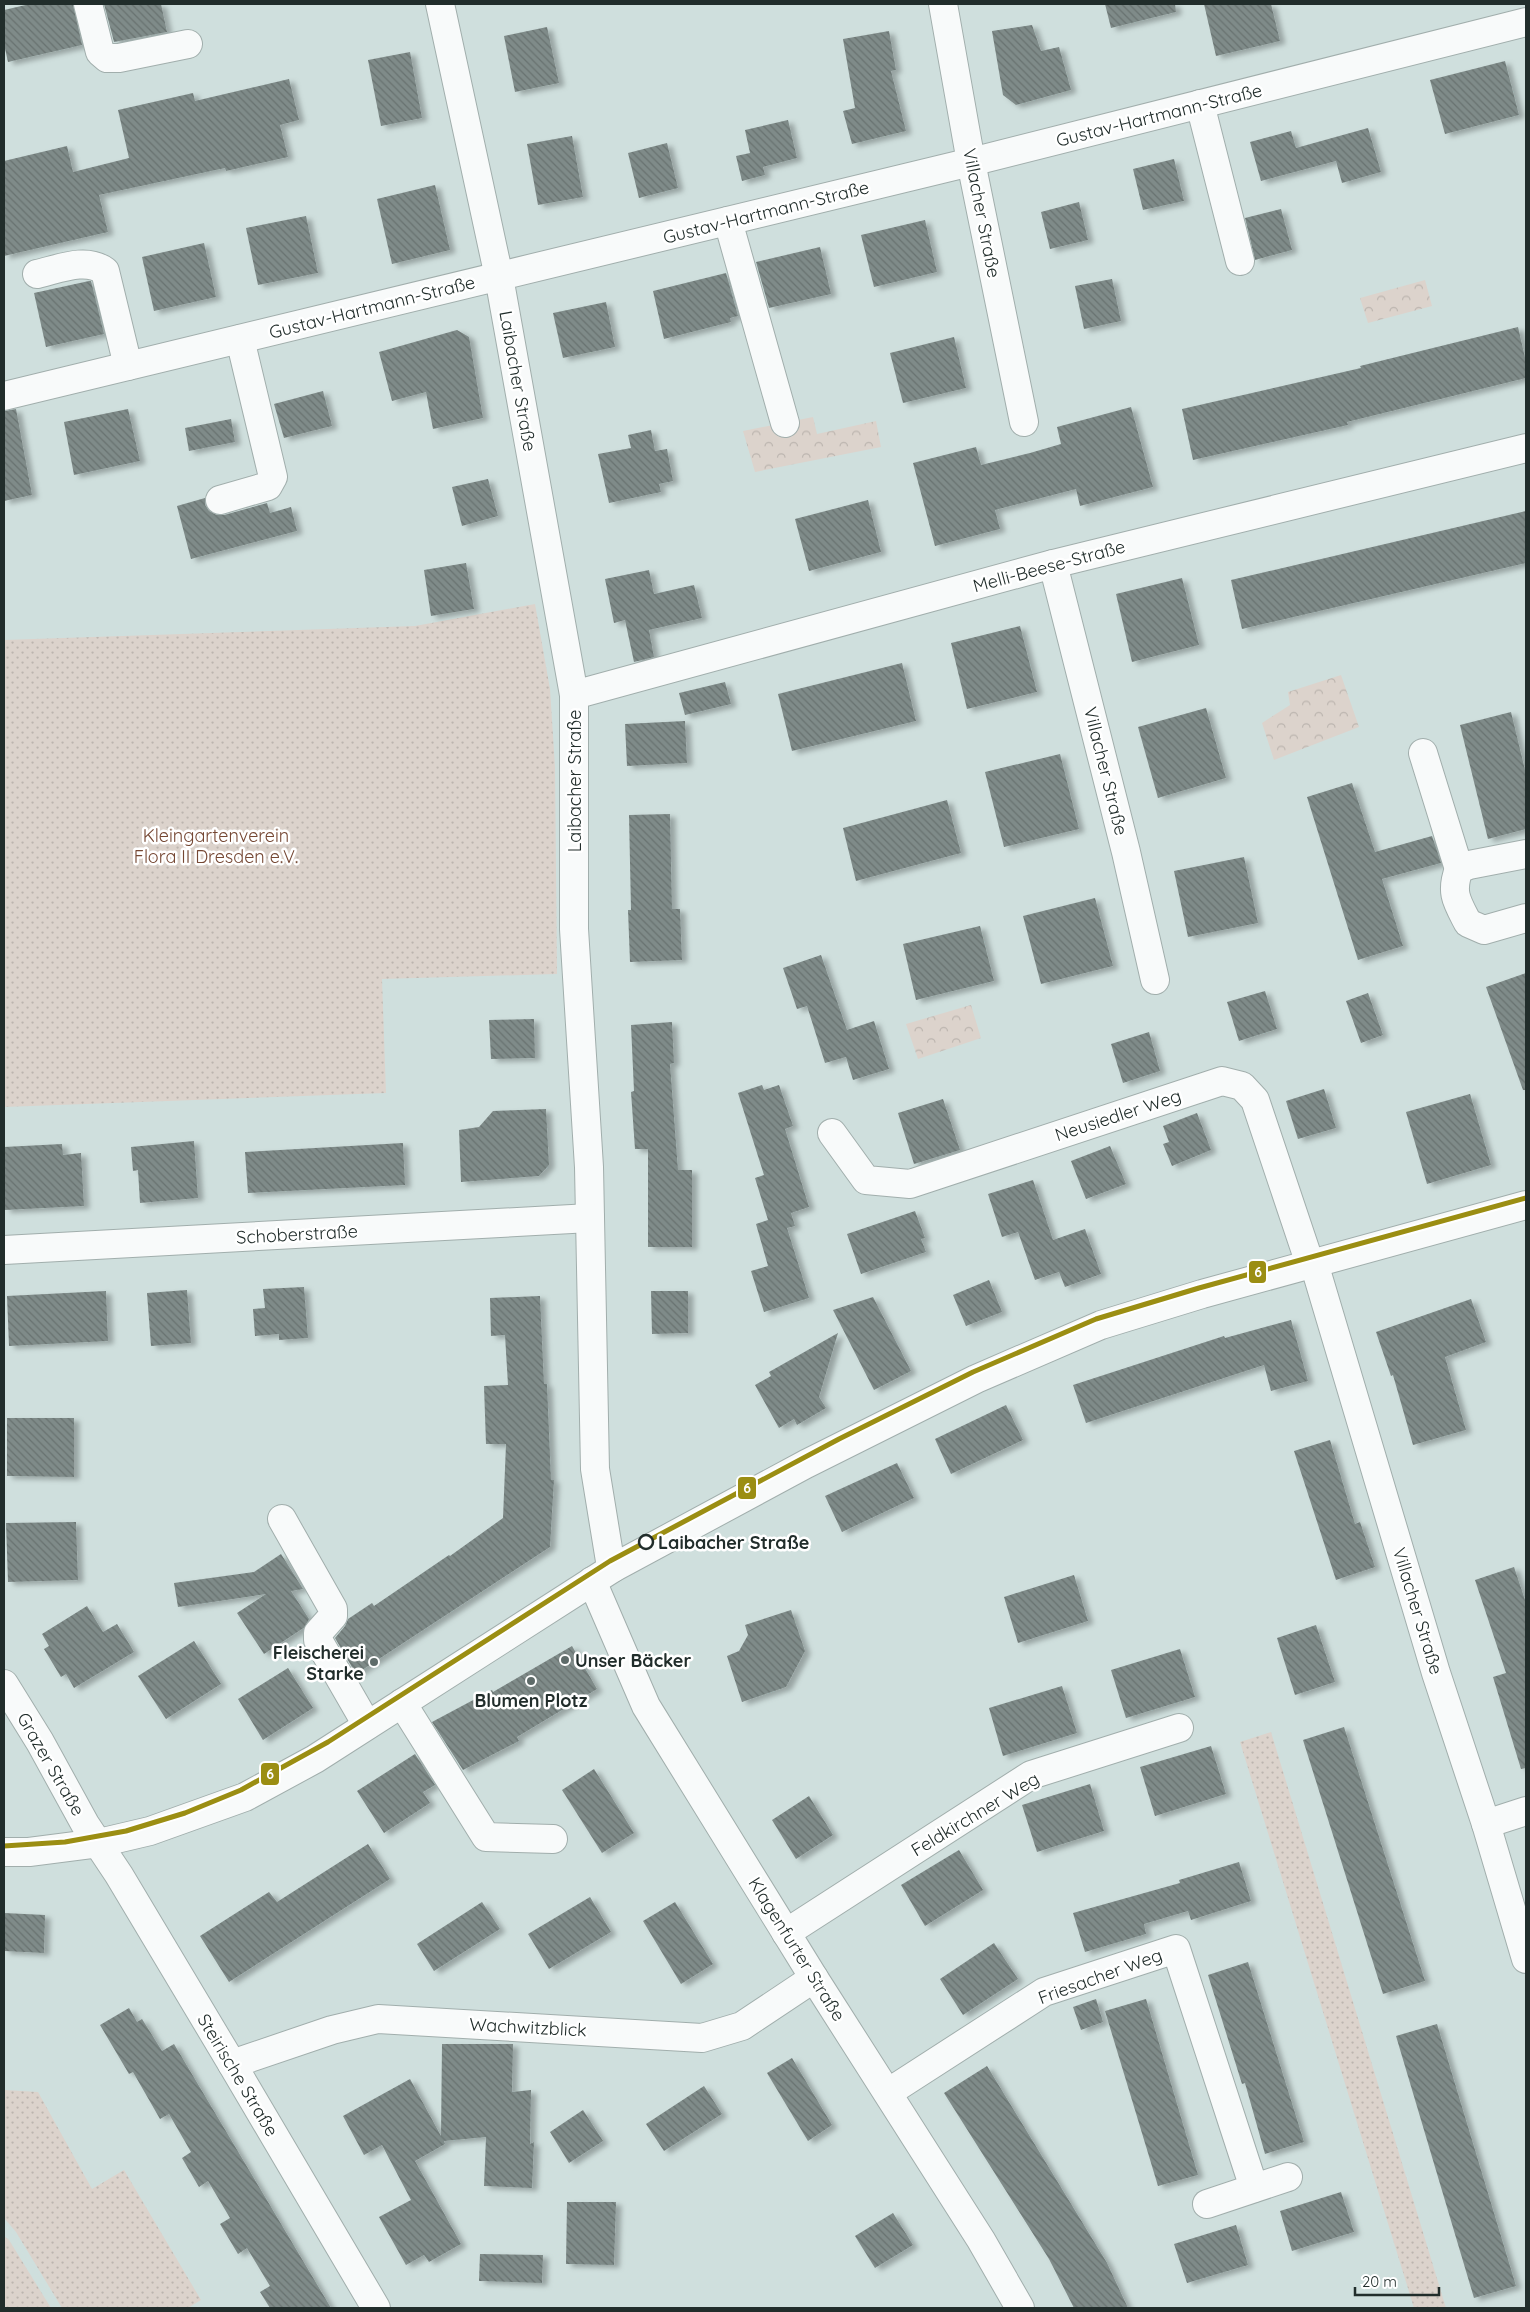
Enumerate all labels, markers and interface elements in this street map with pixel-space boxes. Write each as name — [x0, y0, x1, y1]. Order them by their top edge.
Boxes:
street label: Gustav-Hartmann-Straße — [1054, 78, 1264, 152]
street label: Villacher Straße — [958, 146, 1006, 280]
street label: Gustav-Hartmann-Straße — [661, 175, 871, 249]
street label: Gustav-Hartmann-Straße — [267, 270, 477, 344]
street label: Laibacher Straße — [494, 309, 542, 453]
street label: Melli-Beese-Straße — [970, 535, 1128, 597]
street label: Villacher Straße — [1079, 704, 1133, 838]
street label: Laibacher Straße — [563, 710, 586, 852]
park label: Kleingartenverein Flora II Dresden e.V. — [134, 824, 298, 868]
street label: Neusiedler Weg — [1052, 1084, 1184, 1146]
street label: Schoberstraße — [236, 1219, 358, 1249]
line badge: 6 — [1248, 1260, 1267, 1284]
text: 6 — [1254, 1263, 1262, 1281]
line badge: 6 — [737, 1476, 757, 1500]
text: 6 — [743, 1479, 751, 1497]
place label: Laibacher Straße — [658, 1531, 809, 1554]
marker: Laibacher Straße — [638, 1534, 654, 1550]
street label: Villacher Straße — [1388, 1545, 1448, 1677]
place label: Fleischerei Starke — [273, 1641, 364, 1685]
place label: Unser Bäcker — [575, 1649, 691, 1672]
marker: Unser Bäcker — [559, 1654, 571, 1666]
marker: Fleischerei Starke — [368, 1656, 380, 1668]
marker: Blumen Plotz — [525, 1675, 537, 1687]
place label: Blumen Plotz — [475, 1689, 588, 1712]
street label: Grazer Straße — [12, 1708, 90, 1820]
line badge: 6 — [260, 1762, 280, 1786]
text: 6 — [266, 1765, 274, 1783]
street label: Feldkirchner Weg — [907, 1767, 1043, 1861]
street label: Klagenfurter Straße — [743, 1873, 851, 2025]
street label: Friesacher Weg — [1035, 1943, 1165, 2009]
street label: Steirische Straße — [192, 2010, 284, 2140]
street label: Wachwitzblick — [469, 2012, 587, 2042]
scale bar — [1355, 2264, 1439, 2296]
text: 20 m — [1362, 2272, 1397, 2291]

